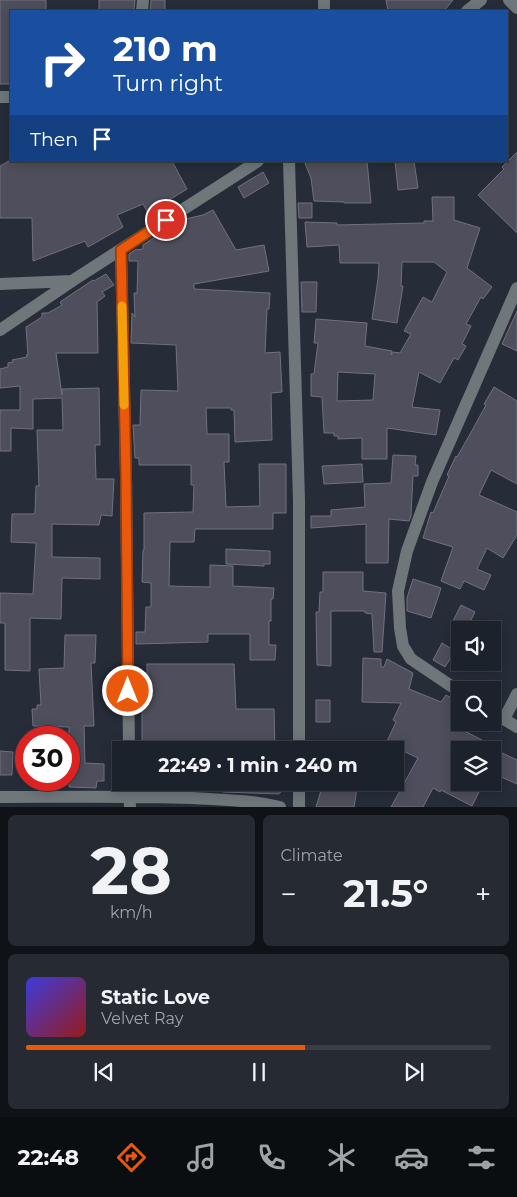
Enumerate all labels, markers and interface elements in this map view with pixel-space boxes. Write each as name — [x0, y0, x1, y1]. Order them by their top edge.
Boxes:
text: 210 m — [113, 27, 218, 70]
icon: right — [30, 30, 95, 95]
text: Turn right — [113, 70, 223, 97]
icon: arrive — [88, 125, 116, 153]
text: Then — [30, 128, 78, 151]
pin — [145, 199, 187, 241]
icon: arrive — [152, 206, 180, 234]
map controls — [451, 621, 501, 791]
button: sound — [451, 621, 501, 671]
position arrow — [101, 664, 153, 716]
button: search — [451, 681, 501, 731]
speed limit sign: 30 — [15, 726, 80, 791]
button: layers — [451, 741, 501, 791]
text: 22:49 · 1 min · 240 m — [158, 754, 358, 777]
text: 28 — [91, 831, 172, 910]
text: Climate — [281, 846, 343, 865]
text: 21.5° — [343, 870, 429, 917]
text: − — [281, 877, 297, 911]
text: + — [475, 877, 491, 911]
text: km/h — [110, 903, 153, 922]
text: Static Love — [101, 986, 210, 1009]
text: Velvet Ray — [101, 1009, 183, 1028]
icon: previous — [90, 1058, 118, 1086]
icon: pause — [245, 1058, 273, 1086]
icon: next — [400, 1058, 428, 1086]
icon: directions — [114, 1140, 149, 1175]
icon: music — [184, 1140, 219, 1175]
icon: phone — [254, 1140, 289, 1175]
icon: climate — [324, 1140, 359, 1175]
icon: car — [394, 1140, 429, 1175]
icon: filters — [464, 1140, 499, 1175]
text: 22:48 — [18, 1144, 79, 1171]

